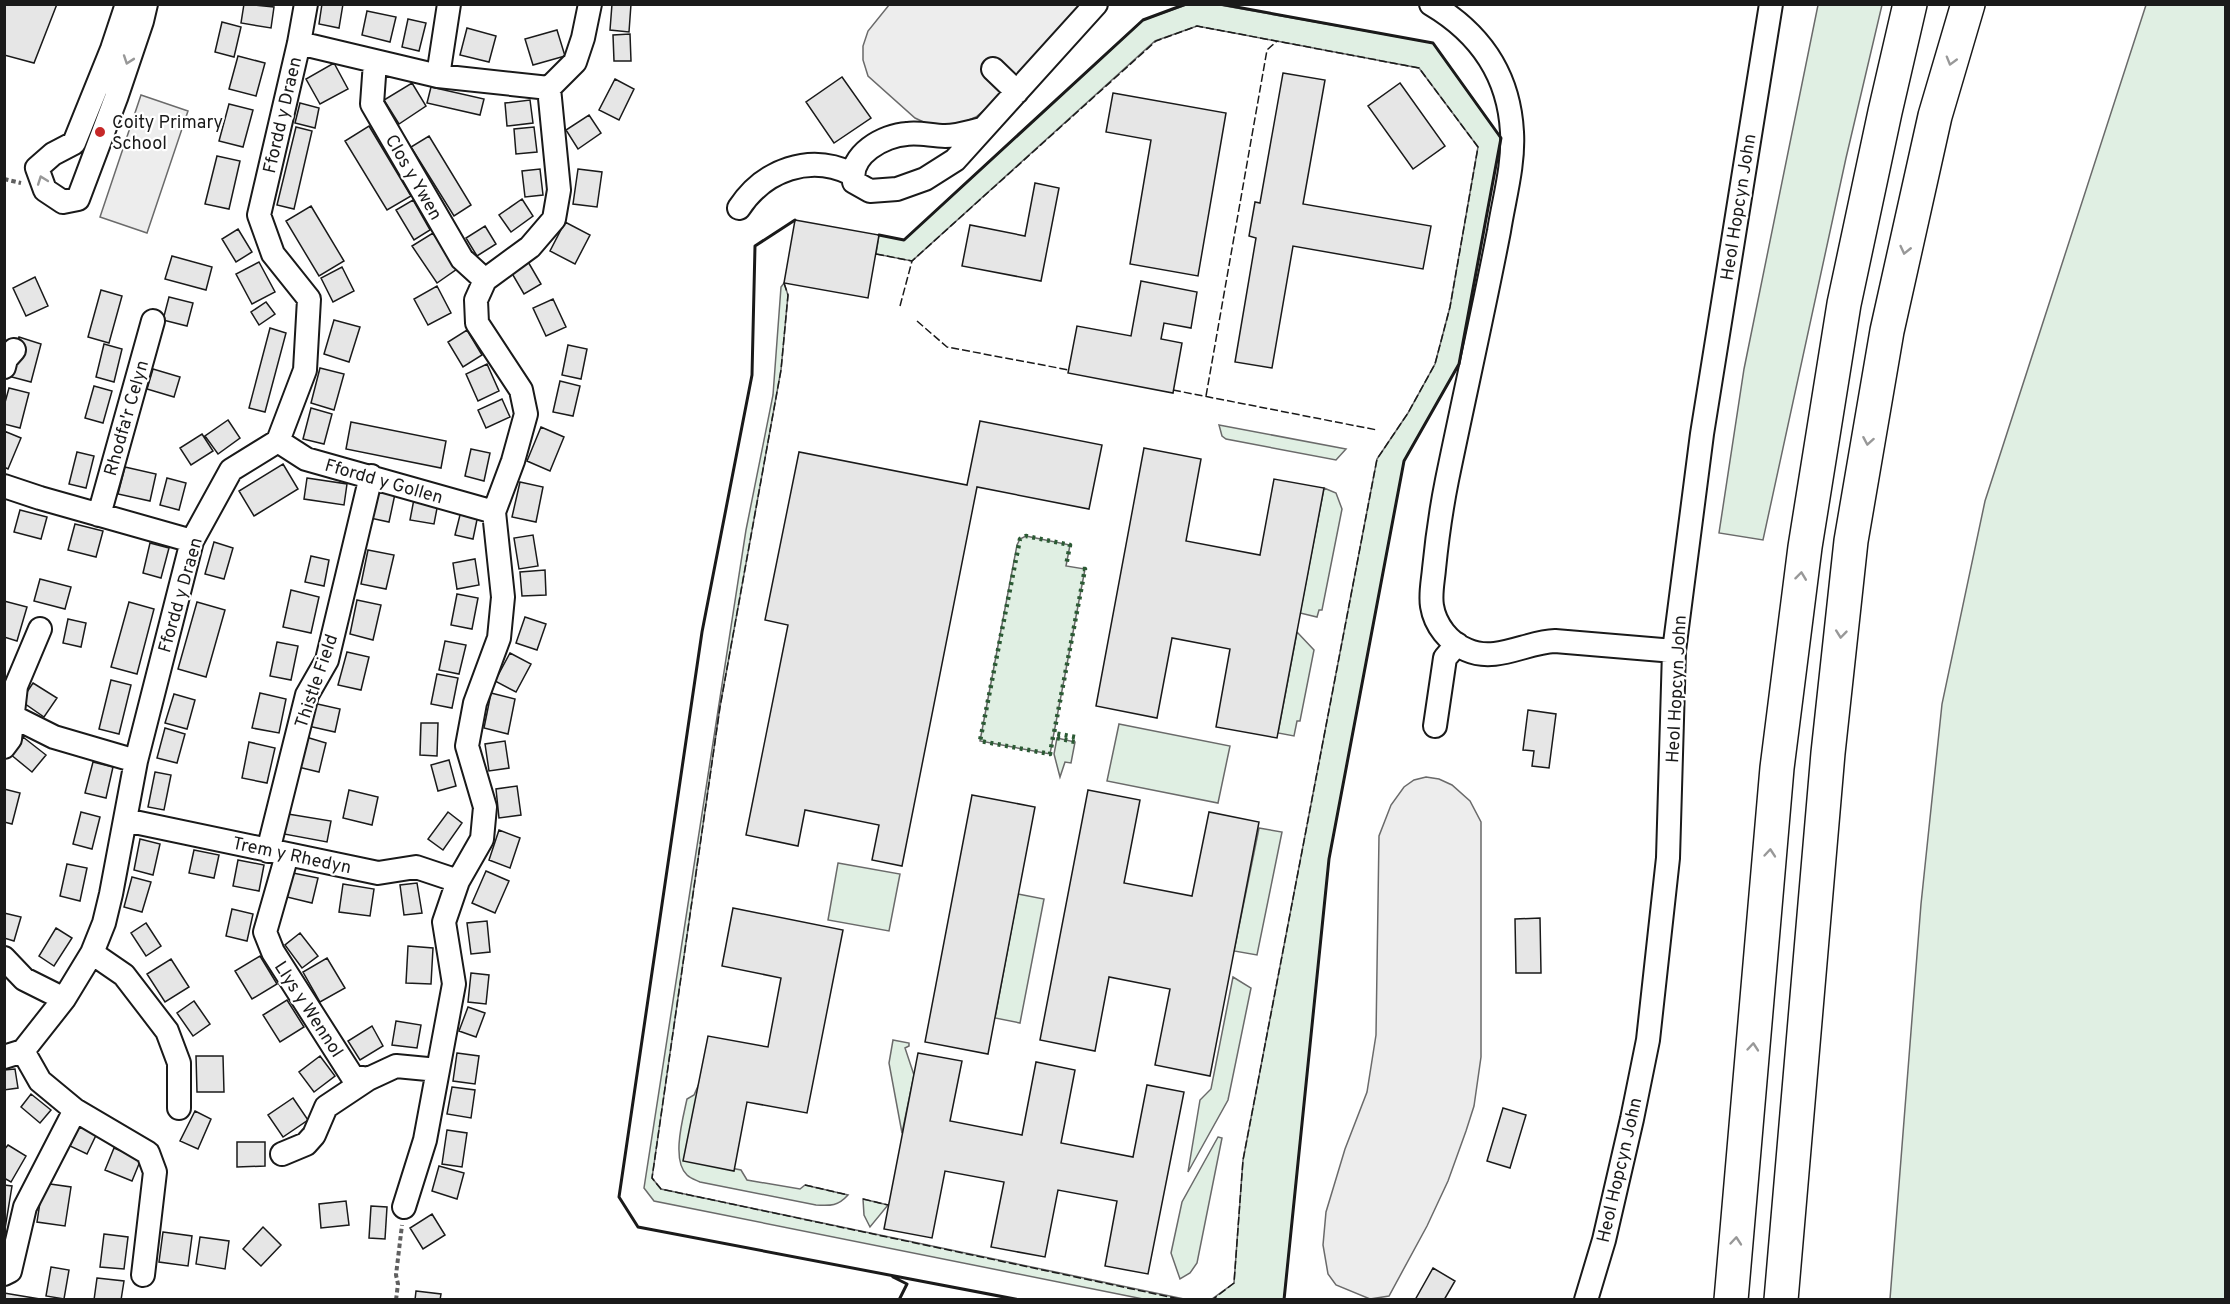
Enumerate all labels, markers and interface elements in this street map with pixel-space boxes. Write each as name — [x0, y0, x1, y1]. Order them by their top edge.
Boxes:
one-way arrow — [123, 54, 136, 65]
street label: Ffordd y Draen — [259, 55, 308, 176]
one-way arrow — [1946, 55, 1958, 66]
place label: Coity Primary School — [112, 112, 223, 156]
marker: Coity Primary School — [93, 125, 107, 139]
street label: Clos y Ywen — [379, 131, 447, 225]
street label: Heol Hopcyn John — [1717, 132, 1762, 282]
one-way arrow — [36, 175, 49, 186]
one-way arrow — [1899, 245, 1912, 255]
street label: Rhodfa'r Celyn — [100, 358, 155, 479]
one-way arrow — [1862, 436, 1875, 446]
street label: Ffordd y Gollen — [322, 455, 445, 510]
street label: Ffordd y Draen — [154, 535, 209, 656]
one-way arrow — [1794, 571, 1807, 580]
street label: Heol Hopcyn John — [1662, 614, 1693, 764]
one-way arrow — [1835, 630, 1848, 639]
street label: Thistle Field — [291, 632, 344, 731]
street label: Trem y Rhedyn — [230, 833, 353, 880]
one-way arrow — [1763, 848, 1776, 857]
street label: Llys y Wennol — [268, 957, 347, 1062]
one-way arrow — [1746, 1042, 1759, 1052]
street label: Heol Hopcyn John — [1593, 1096, 1648, 1245]
one-way arrow — [1729, 1237, 1742, 1246]

